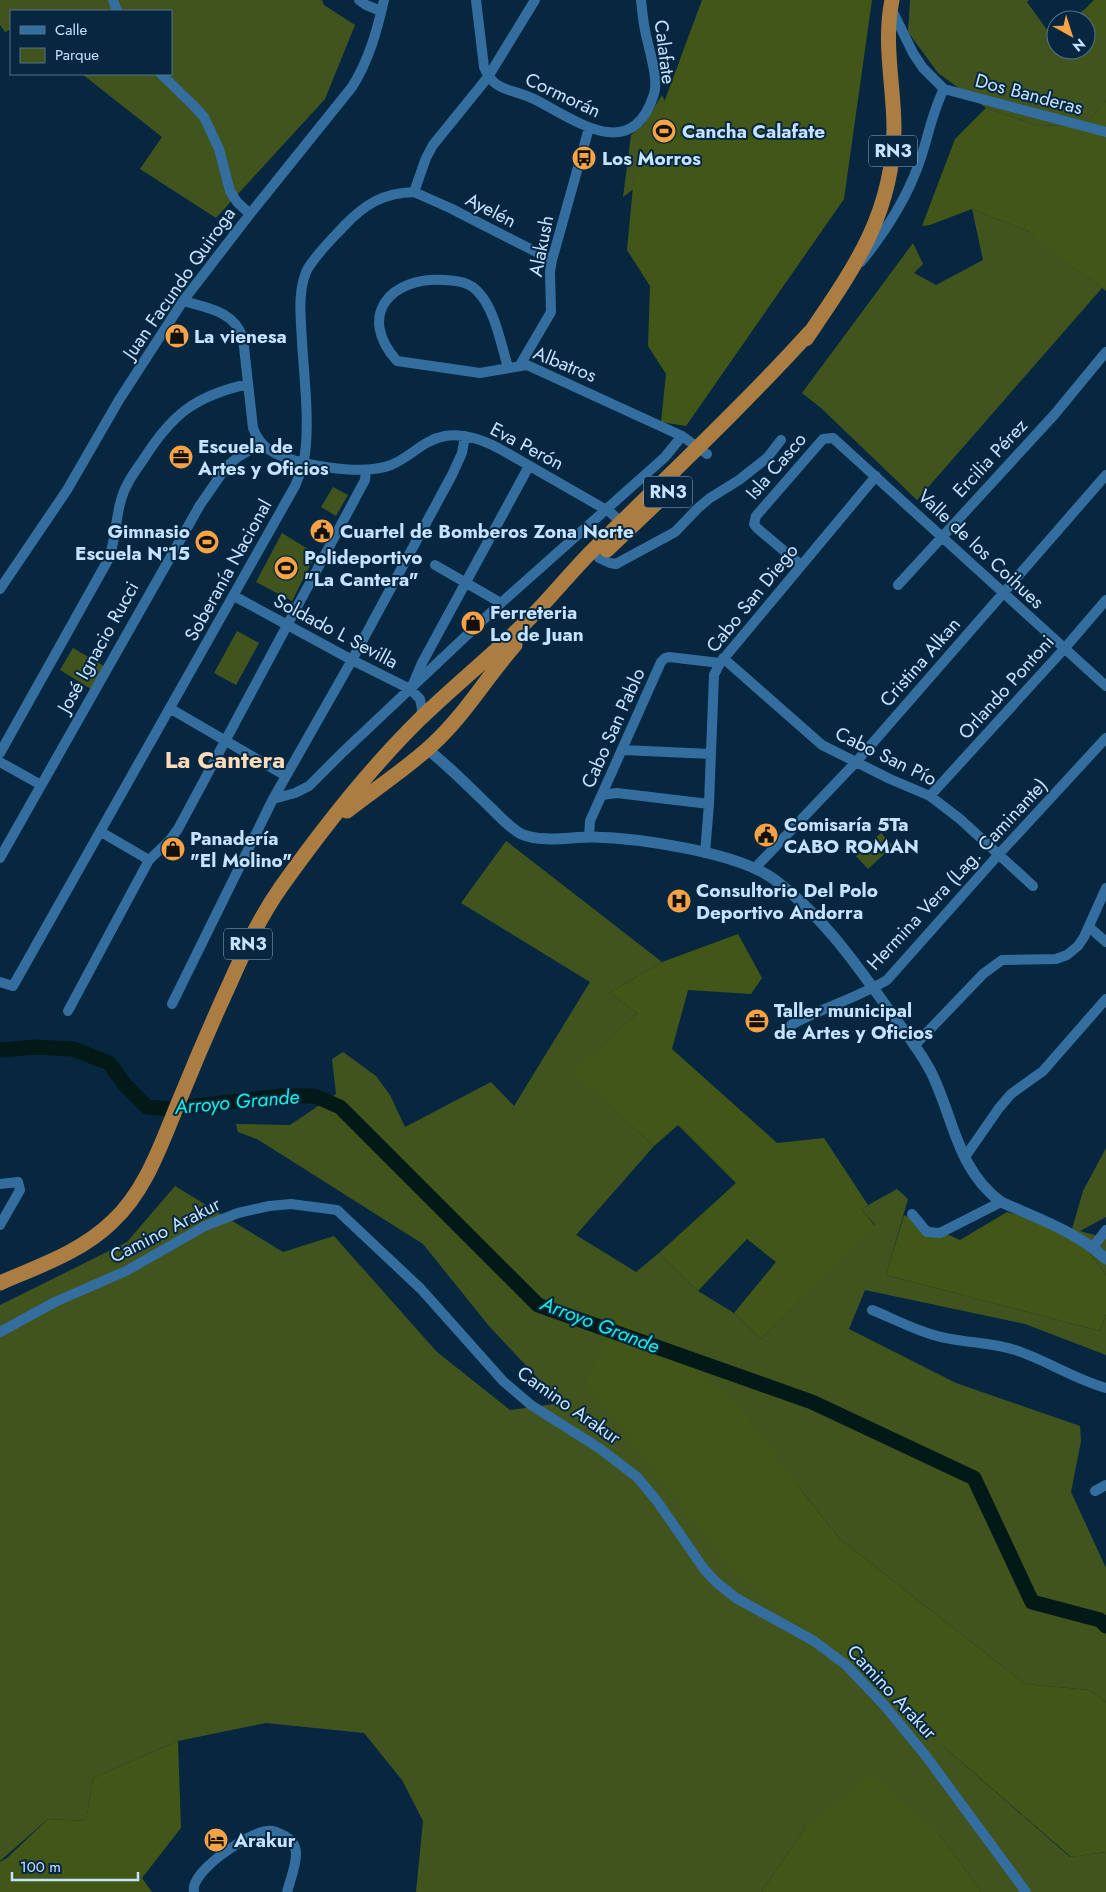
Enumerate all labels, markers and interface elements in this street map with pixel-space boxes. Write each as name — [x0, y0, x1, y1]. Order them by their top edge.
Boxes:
legend — [10, 10, 172, 75]
north arrow — [1046, 10, 1096, 60]
street label: Calafate — [648, 18, 682, 86]
text: Calle — [55, 19, 87, 41]
text: N — [1069, 34, 1090, 56]
text: Parque — [55, 44, 99, 66]
street label: Cormorán — [521, 66, 605, 124]
street label: Dos Banderas — [972, 67, 1086, 121]
sports icon: Cancha Calafate — [651, 118, 677, 144]
place label: Cancha Calafate — [682, 118, 825, 145]
road number: RN3 — [869, 136, 917, 166]
bus stop icon: Los Morros — [571, 145, 597, 171]
place label: Los Morros — [602, 145, 701, 172]
street label: Ayelén — [461, 186, 521, 234]
street label: Juan Facundo Quiroga — [115, 202, 242, 367]
street label: Alakush — [522, 213, 560, 279]
shop icon: La vienesa — [164, 323, 190, 349]
place label: La vienesa — [194, 323, 287, 350]
street label: Albatros — [529, 339, 601, 389]
street label: Ercilia Pérez — [946, 412, 1034, 503]
street label: Eva Perón — [485, 415, 569, 477]
street label: Isla Casco — [739, 427, 813, 505]
place label: Escuela de Artes y Oficios — [197, 433, 329, 482]
office icon: Escuela de Artes y Oficios — [168, 444, 194, 470]
road number: RN3 — [644, 477, 692, 508]
street label: Valle de los Coihues — [912, 483, 1050, 615]
street label: Soberanía Nacional — [178, 494, 278, 646]
place label: Gimnasio Escuela N°15 — [75, 518, 190, 567]
public building icon: Cuartel de Bomberos Zona Norte — [309, 518, 335, 544]
place label: Cuartel de Bomberos Zona Norte — [340, 518, 634, 545]
sports icon: Gimnasio Escuela N°15 — [194, 529, 220, 555]
street label: Cabo San Diego — [700, 538, 804, 658]
place label: Polideportivo "La Cantera" — [304, 544, 422, 593]
sports icon: Polideportivo "La Cantera" — [273, 555, 299, 581]
street label: José Ignacio Rucci — [49, 576, 145, 720]
street label: Soldado L Sevilla — [269, 587, 403, 675]
place label: Ferreteria Lo de Juan — [490, 599, 584, 648]
shop icon: Ferreteria Lo de Juan — [460, 610, 486, 636]
street label: Cristina Alkan — [873, 611, 967, 713]
street label: Orlando Pontoni — [952, 629, 1060, 745]
street label: Cabo San Pablo — [574, 664, 652, 792]
street label: Cabo San Pío — [831, 720, 941, 792]
district label: La Cantera — [165, 742, 285, 777]
street label: Hermina Vera (Lag. Caminante) — [861, 772, 1053, 976]
place label: Comisaría 5Ta CABO ROMAN — [784, 811, 919, 860]
public building icon: Comisaría 5Ta CABO ROMAN — [753, 822, 779, 848]
place label: Panadería "El Molino" — [190, 825, 292, 874]
shop icon: Panadería "El Molino" — [160, 836, 186, 862]
place label: Consultorio Del Polo Deportivo Andorra — [696, 877, 878, 926]
hospital icon: Consultorio Del Polo Deportivo Andorra — [666, 888, 692, 914]
road number: RN3 — [224, 929, 272, 960]
place label: Taller municipal de Artes y Oficios — [774, 997, 933, 1046]
office icon: Taller municipal de Artes y Oficios — [744, 1008, 770, 1034]
water label: Arroyo Grande — [172, 1082, 301, 1122]
street label: Camino Arakur — [105, 1190, 225, 1269]
water label: Arroyo Grande — [536, 1289, 664, 1361]
street label: Camino Arakur — [512, 1359, 627, 1451]
street label: Camino Arakur — [841, 1639, 943, 1746]
hotel icon: Arakur — [203, 1827, 229, 1853]
place label: Arakur — [233, 1827, 296, 1854]
scale bar — [12, 1850, 139, 1882]
text: 100 m — [20, 1856, 61, 1878]

